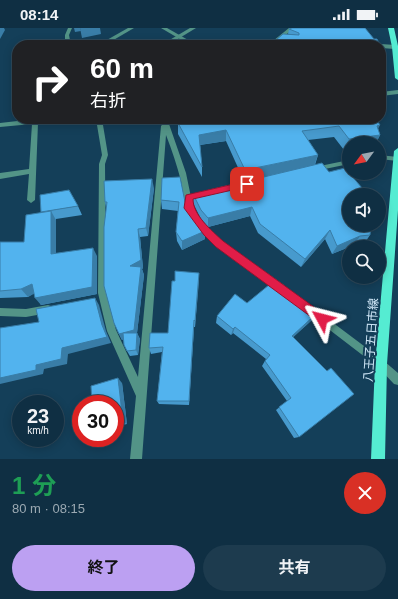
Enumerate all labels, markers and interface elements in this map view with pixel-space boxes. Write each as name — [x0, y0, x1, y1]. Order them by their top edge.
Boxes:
text: 08:14 — [20, 6, 58, 23]
text: 60 m — [90, 53, 154, 84]
icon: right — [24, 56, 76, 108]
text: 右折 — [90, 91, 126, 111]
north arrow — [342, 136, 386, 180]
map controls — [342, 136, 386, 284]
pin — [230, 167, 264, 201]
icon: arrive — [236, 173, 258, 195]
button: sound — [342, 188, 386, 232]
button: search — [342, 240, 386, 284]
position arrow — [301, 298, 343, 340]
street label: 八王子五日市線 — [361, 298, 381, 382]
speed limit sign: 30 — [72, 395, 124, 447]
text: 23 — [27, 405, 49, 427]
text: km/h — [27, 425, 49, 436]
text: 1 分 — [12, 472, 56, 499]
button: close — [344, 472, 386, 514]
text: 80 m · 08:15 — [12, 501, 85, 516]
button: 終了 — [12, 545, 195, 591]
button: 共有 — [203, 545, 386, 591]

